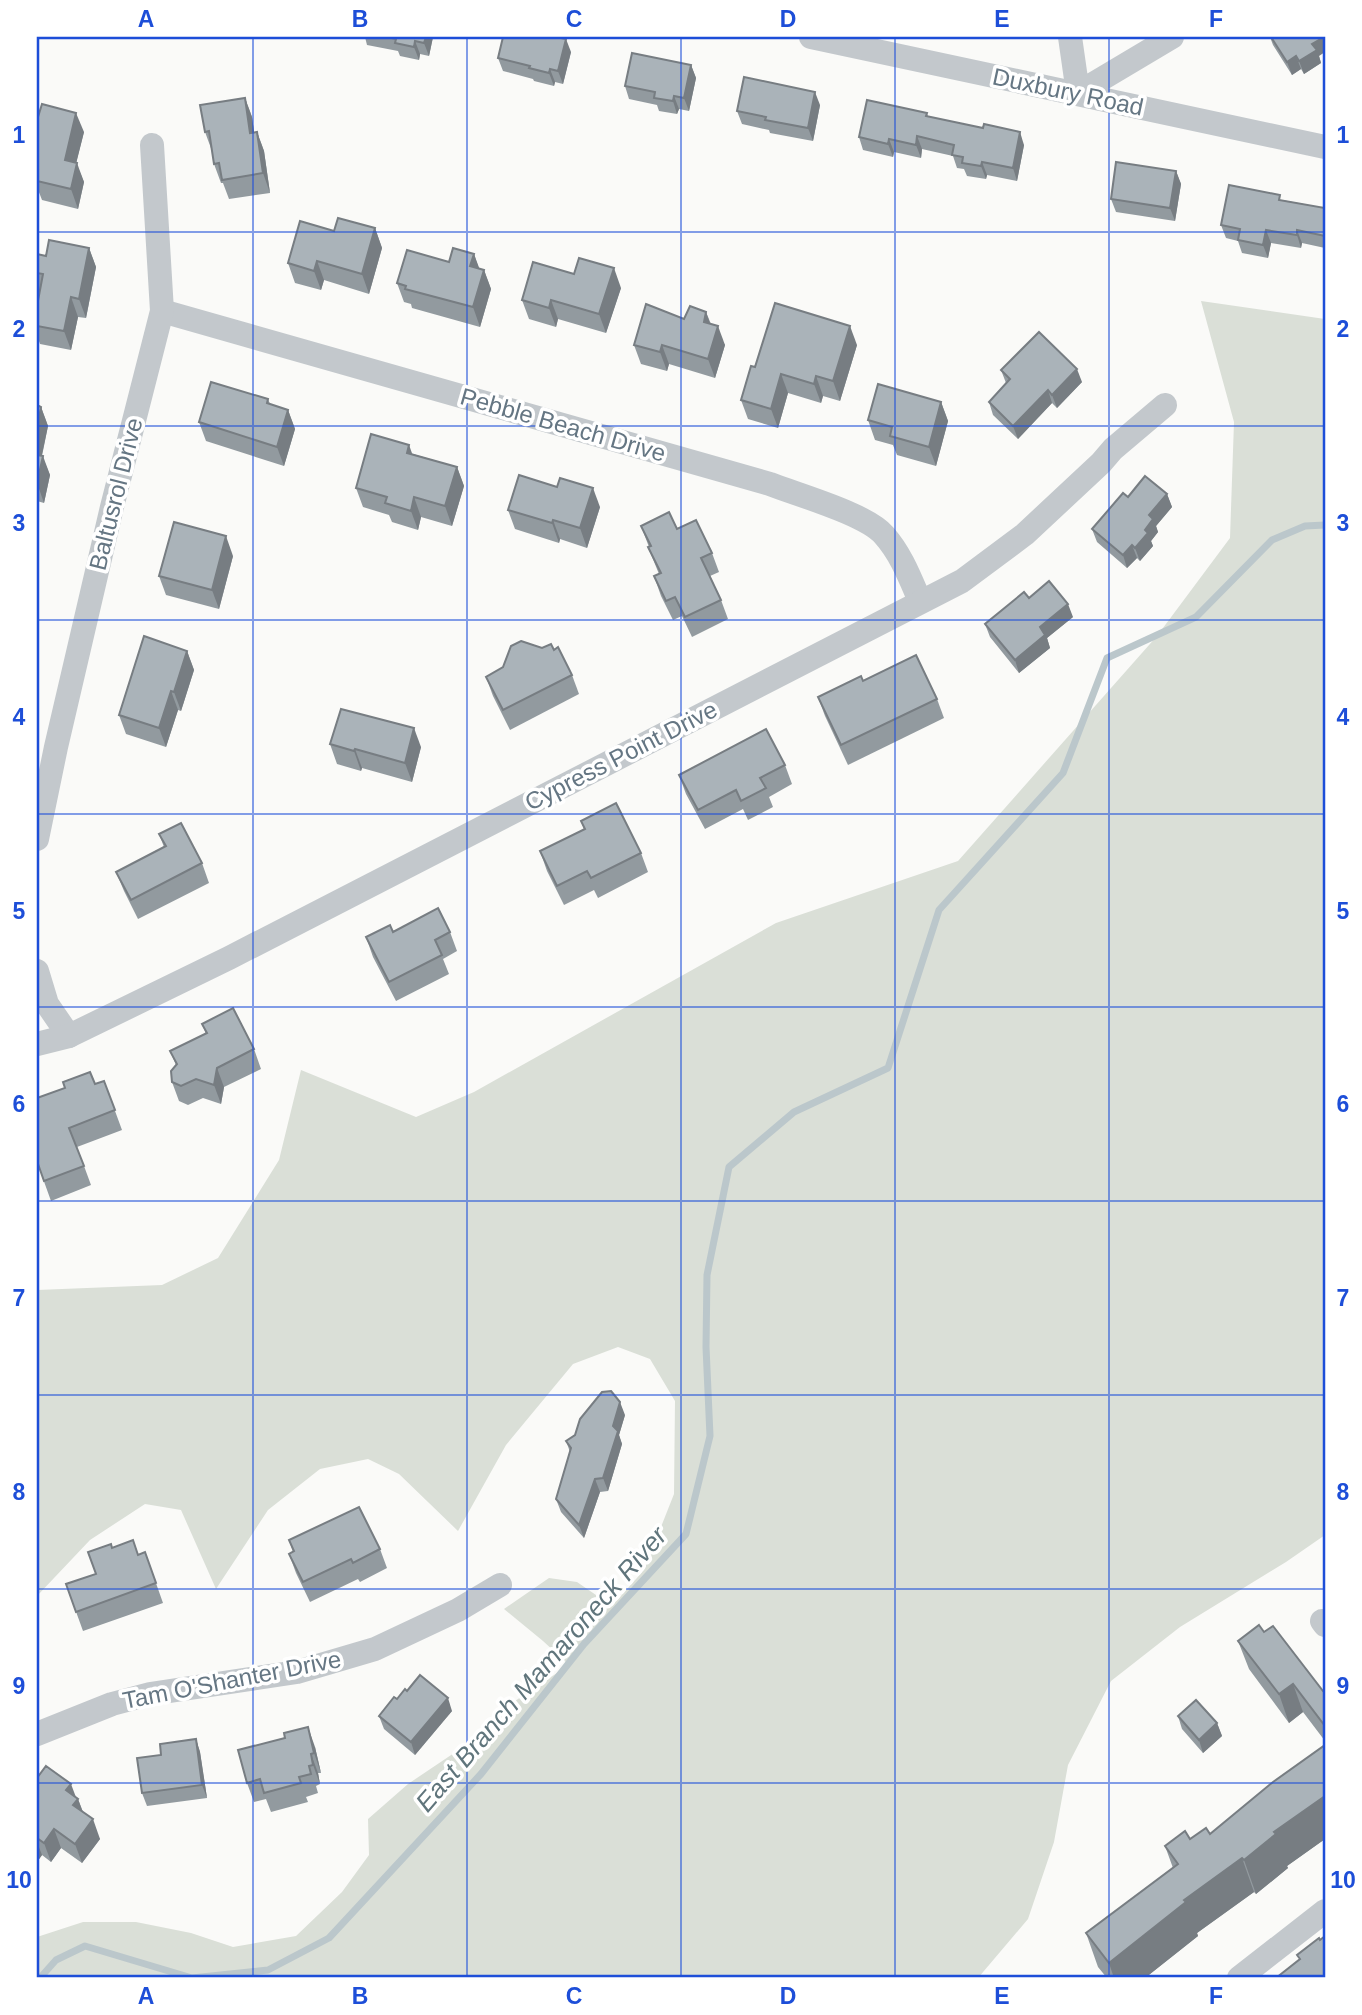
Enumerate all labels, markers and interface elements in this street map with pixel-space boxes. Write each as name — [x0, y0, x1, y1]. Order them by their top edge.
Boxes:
text: A — [138, 6, 154, 32]
text: B — [352, 6, 368, 32]
text: C — [566, 6, 582, 32]
text: D — [780, 6, 796, 32]
text: E — [994, 6, 1010, 32]
text: F — [1209, 6, 1223, 32]
street label: Duxbury Road — [990, 62, 1146, 121]
text: 1 — [13, 122, 26, 148]
text: 1 — [1337, 122, 1350, 148]
text: 2 — [13, 316, 25, 342]
text: 2 — [1337, 316, 1349, 342]
street label: Pebble Beach Drive — [457, 382, 669, 467]
street label: Baltusrol Drive — [84, 415, 147, 573]
text: 3 — [13, 510, 25, 536]
text: 3 — [1337, 510, 1349, 536]
street label: Cypress Point Drive — [520, 695, 721, 816]
text: 4 — [13, 704, 26, 730]
text: 4 — [1337, 704, 1350, 730]
text: 5 — [13, 898, 26, 924]
text: 5 — [1337, 898, 1350, 924]
text: 6 — [13, 1091, 25, 1117]
text: 6 — [1337, 1091, 1349, 1117]
text: 7 — [13, 1285, 25, 1311]
text: 7 — [1337, 1285, 1349, 1311]
text: 8 — [13, 1479, 26, 1505]
text: 8 — [1337, 1479, 1350, 1505]
water label: East Branch Mamaroneck River — [409, 1520, 674, 1817]
street label: Tam O'Shanter Drive — [120, 1645, 343, 1714]
text: 9 — [13, 1673, 25, 1699]
text: 9 — [1337, 1673, 1349, 1699]
text: 10 — [6, 1867, 32, 1893]
text: 10 — [1330, 1867, 1356, 1893]
text: A — [138, 1983, 154, 2009]
text: B — [352, 1983, 368, 2009]
text: C — [566, 1983, 582, 2009]
text: D — [780, 1983, 796, 2009]
text: E — [994, 1983, 1010, 2009]
text: F — [1209, 1983, 1223, 2009]

